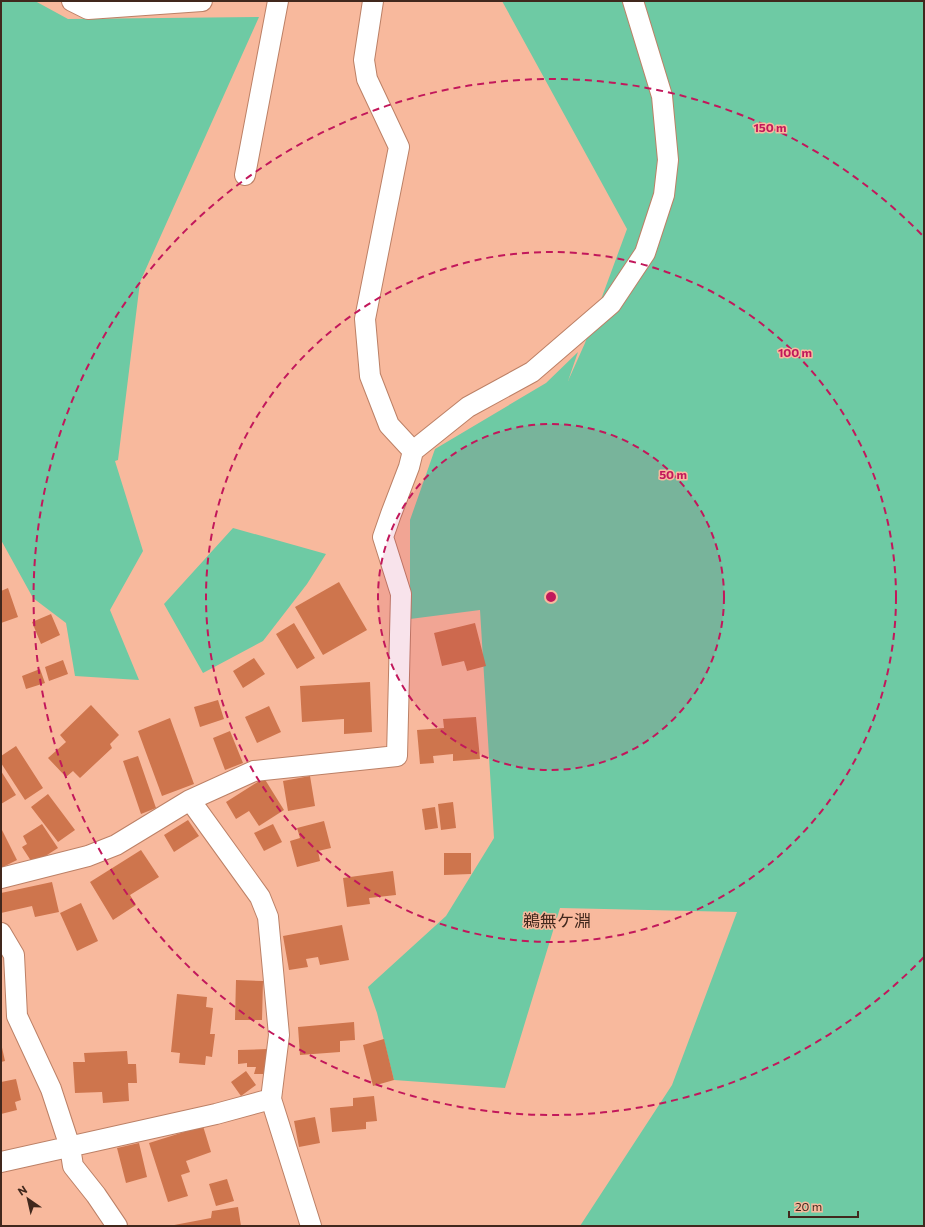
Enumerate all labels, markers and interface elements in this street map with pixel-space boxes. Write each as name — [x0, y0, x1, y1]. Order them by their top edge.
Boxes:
text: 150 m — [753, 120, 787, 134]
text: 100 m — [778, 345, 812, 359]
text: 50 m — [659, 467, 687, 481]
centre of rings — [544, 590, 558, 604]
district label: 鵜無ケ淵 — [523, 910, 591, 931]
north arrow — [8, 1179, 48, 1219]
text: N — [15, 1183, 29, 1198]
scale bar — [789, 1193, 858, 1219]
text: 20 m — [795, 1199, 822, 1213]

